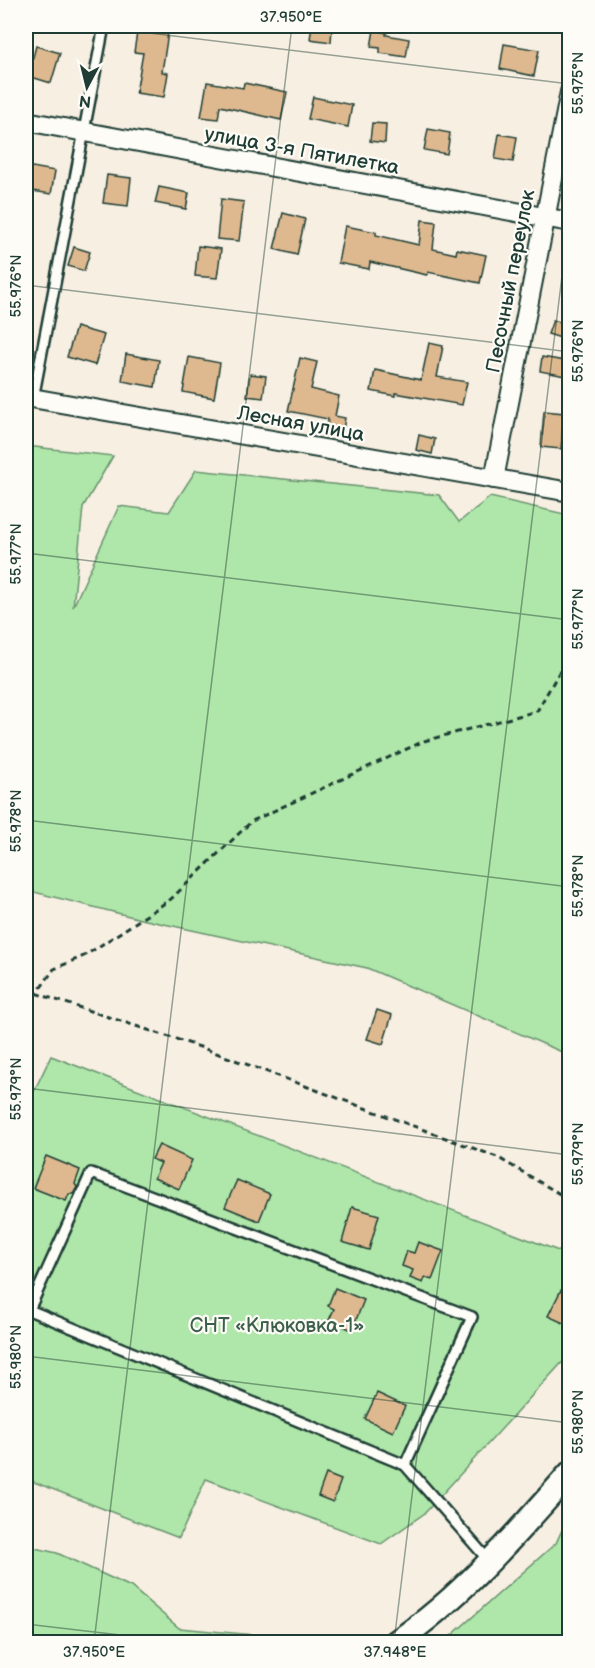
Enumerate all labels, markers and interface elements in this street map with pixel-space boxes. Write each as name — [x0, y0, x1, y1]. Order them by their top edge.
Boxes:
text: 37.950°E — [260, 8, 322, 27]
text: 55.975°N — [569, 52, 588, 114]
north arrow — [57, 57, 117, 117]
text: N — [78, 90, 92, 111]
street label: улица 3-я Пятилетка — [203, 122, 401, 180]
street label: Песочный переулок — [481, 187, 541, 375]
text: 55.976°N — [7, 254, 26, 318]
text: 55.976°N — [569, 319, 588, 383]
street label: Лесная улица — [234, 401, 366, 447]
text: 55.977°N — [7, 523, 26, 585]
text: 55.977°N — [569, 588, 588, 650]
text: 55.978°N — [7, 789, 26, 853]
text: 55.978°N — [569, 854, 588, 918]
text: 55.979°N — [7, 1057, 26, 1121]
text: 55.979°N — [569, 1122, 588, 1186]
park label: СНТ «Клюковка-1» — [190, 1314, 364, 1338]
text: 55.980°N — [7, 1325, 26, 1389]
text: 55.980°N — [569, 1390, 588, 1454]
text: 37.950°E — [63, 1643, 125, 1662]
text: 37.948°E — [364, 1643, 427, 1662]

